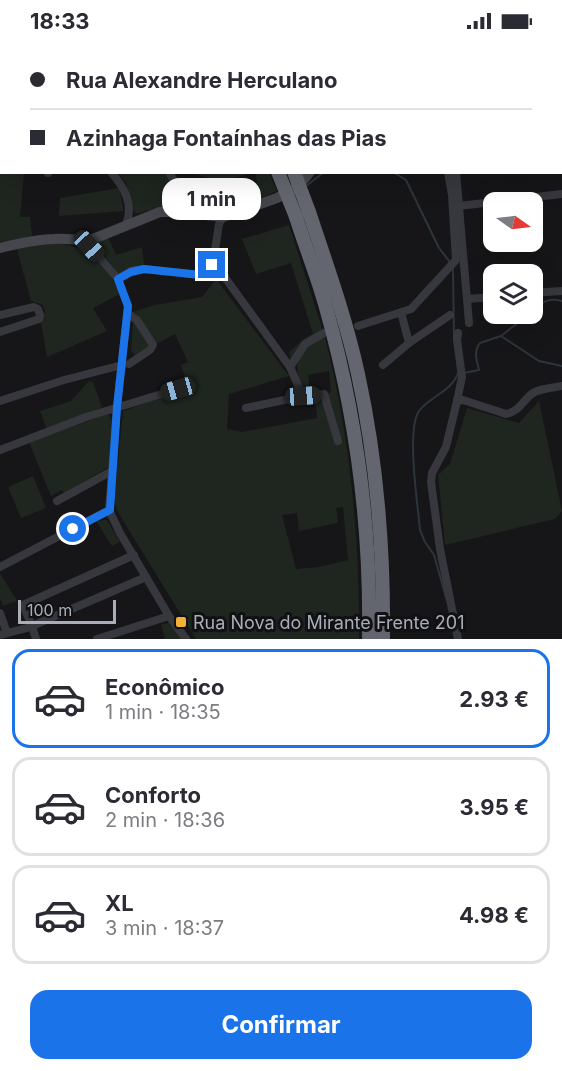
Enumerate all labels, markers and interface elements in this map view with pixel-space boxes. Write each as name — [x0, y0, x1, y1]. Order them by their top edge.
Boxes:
text: 18:33 — [30, 8, 90, 34]
text: Rua Alexandre Herculano — [66, 67, 338, 93]
text: Azinhaga Fontaínhas das Pias — [66, 125, 387, 151]
callout: 1 min — [162, 178, 262, 220]
text: 1 min — [187, 187, 236, 211]
north arrow — [483, 192, 543, 252]
map controls — [483, 192, 543, 324]
car — [70, 227, 108, 265]
route end — [198, 251, 225, 278]
button: layers — [483, 264, 543, 324]
car — [158, 375, 198, 403]
car — [284, 386, 322, 406]
route start — [59, 515, 86, 542]
scale bar — [18, 597, 116, 624]
text: 100 m — [27, 600, 72, 620]
place label: Rua Nova do Mirante Frente 201 — [193, 612, 465, 633]
marker: Rua Nova do Mirante Frente 201 — [174, 615, 188, 629]
icon: car — [33, 672, 87, 726]
text: Econômico — [105, 674, 224, 700]
text: 2.93 € — [459, 686, 529, 712]
text: 1 min · 18:35 — [105, 700, 221, 724]
icon: car — [33, 780, 87, 834]
text: Conforto — [105, 782, 201, 808]
text: 3.95 € — [460, 794, 529, 820]
text: 2 min · 18:36 — [105, 808, 225, 832]
icon: car — [33, 888, 87, 942]
text: XL — [105, 890, 134, 916]
text: 4.98 € — [459, 902, 529, 928]
text: 3 min · 18:37 — [105, 916, 224, 940]
button: Confirmar — [30, 990, 532, 1059]

